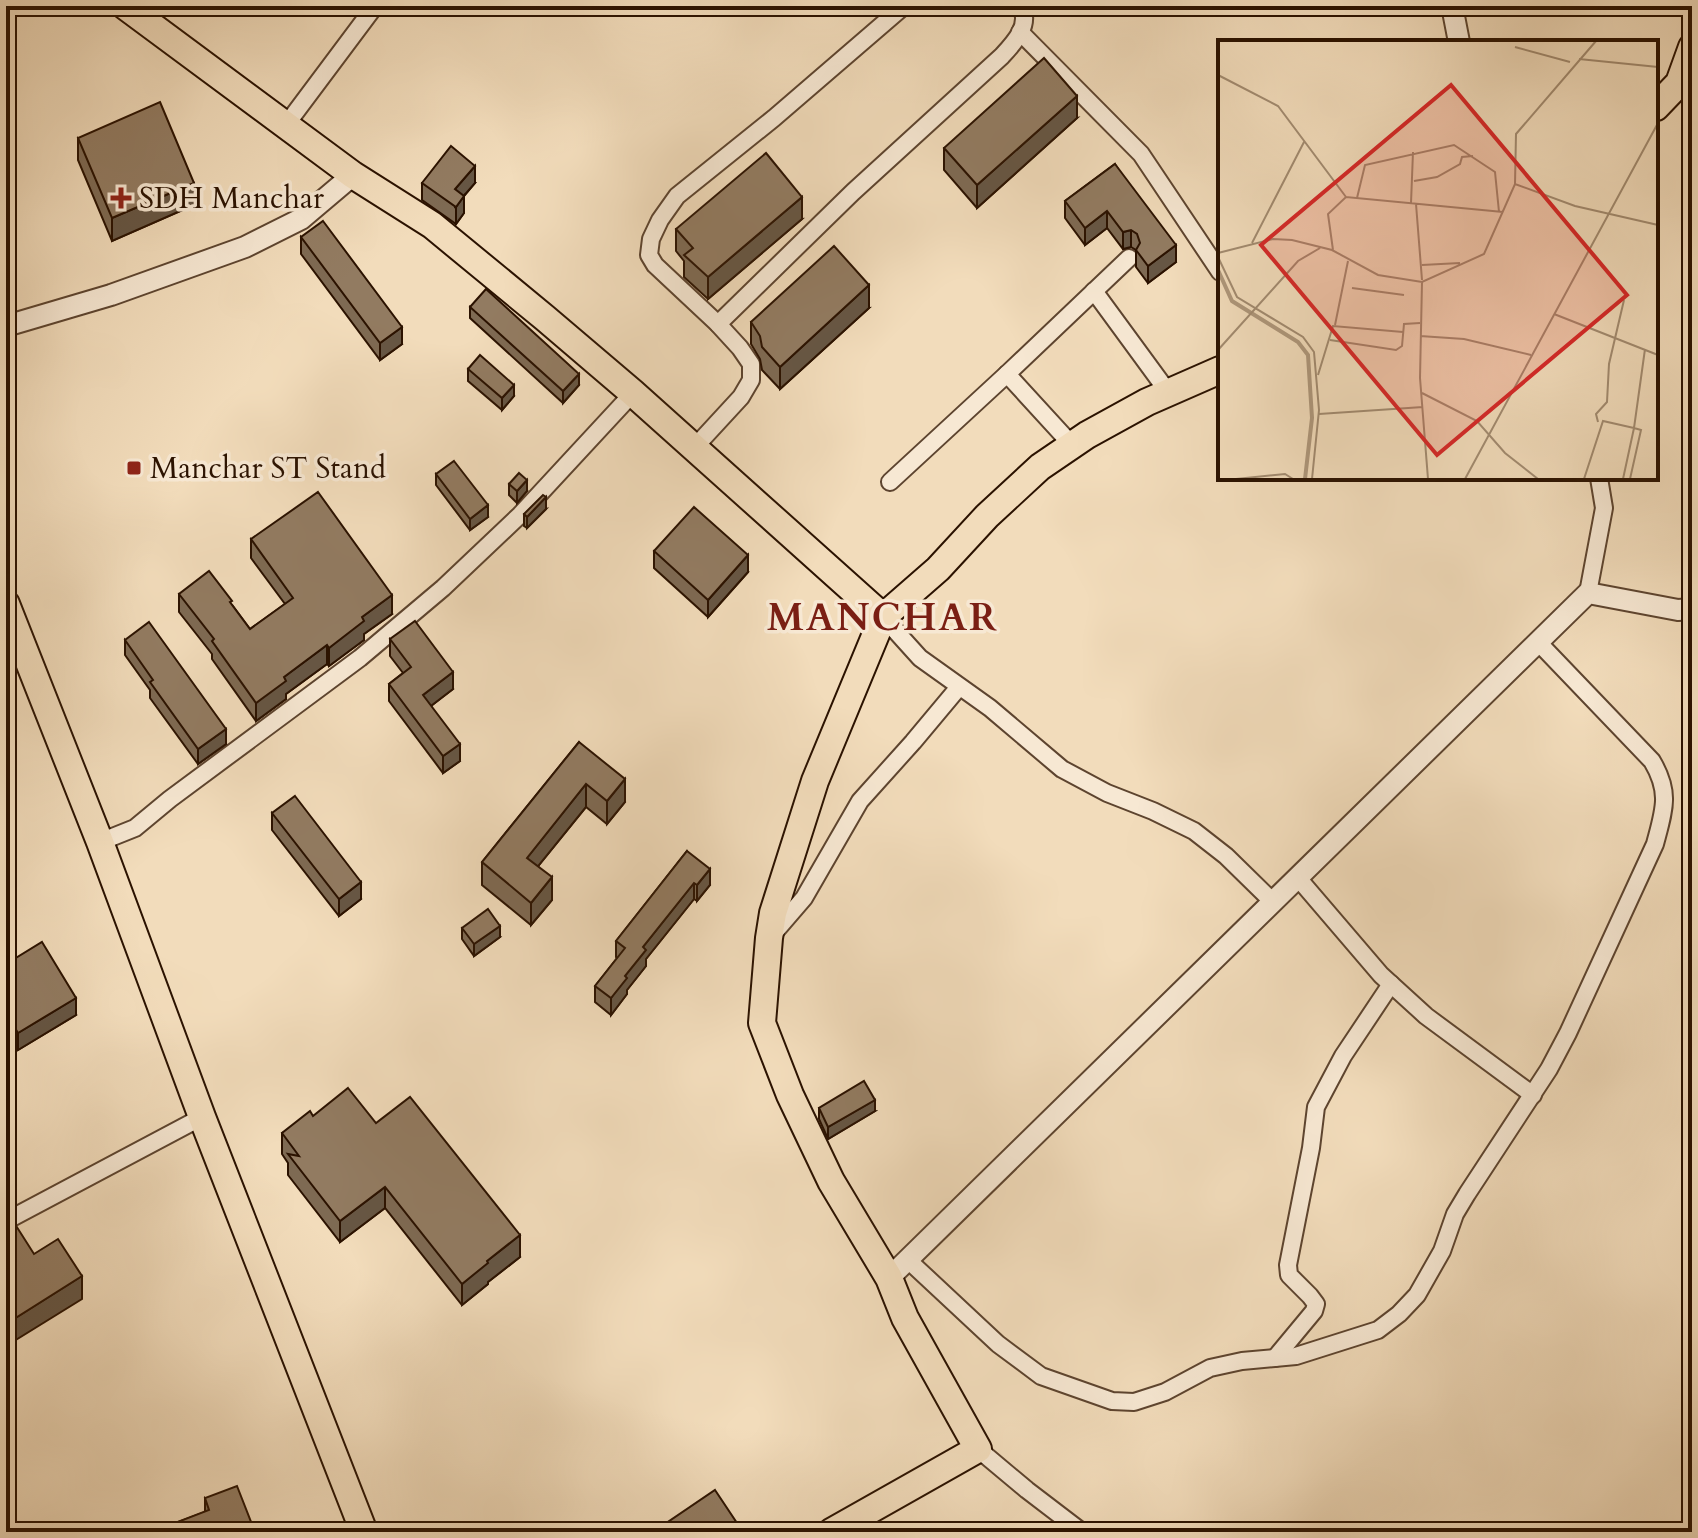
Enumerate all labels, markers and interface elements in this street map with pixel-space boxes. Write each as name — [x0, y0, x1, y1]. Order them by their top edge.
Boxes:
inset map — [1218, 40, 1658, 480]
place label: SDH Manchar — [139, 178, 324, 219]
marker: SDH Manchar — [110, 187, 132, 209]
place label: Manchar ST Stand — [150, 448, 386, 489]
marker: Manchar ST Stand — [125, 459, 143, 477]
district label: MANCHAR — [767, 592, 999, 644]

